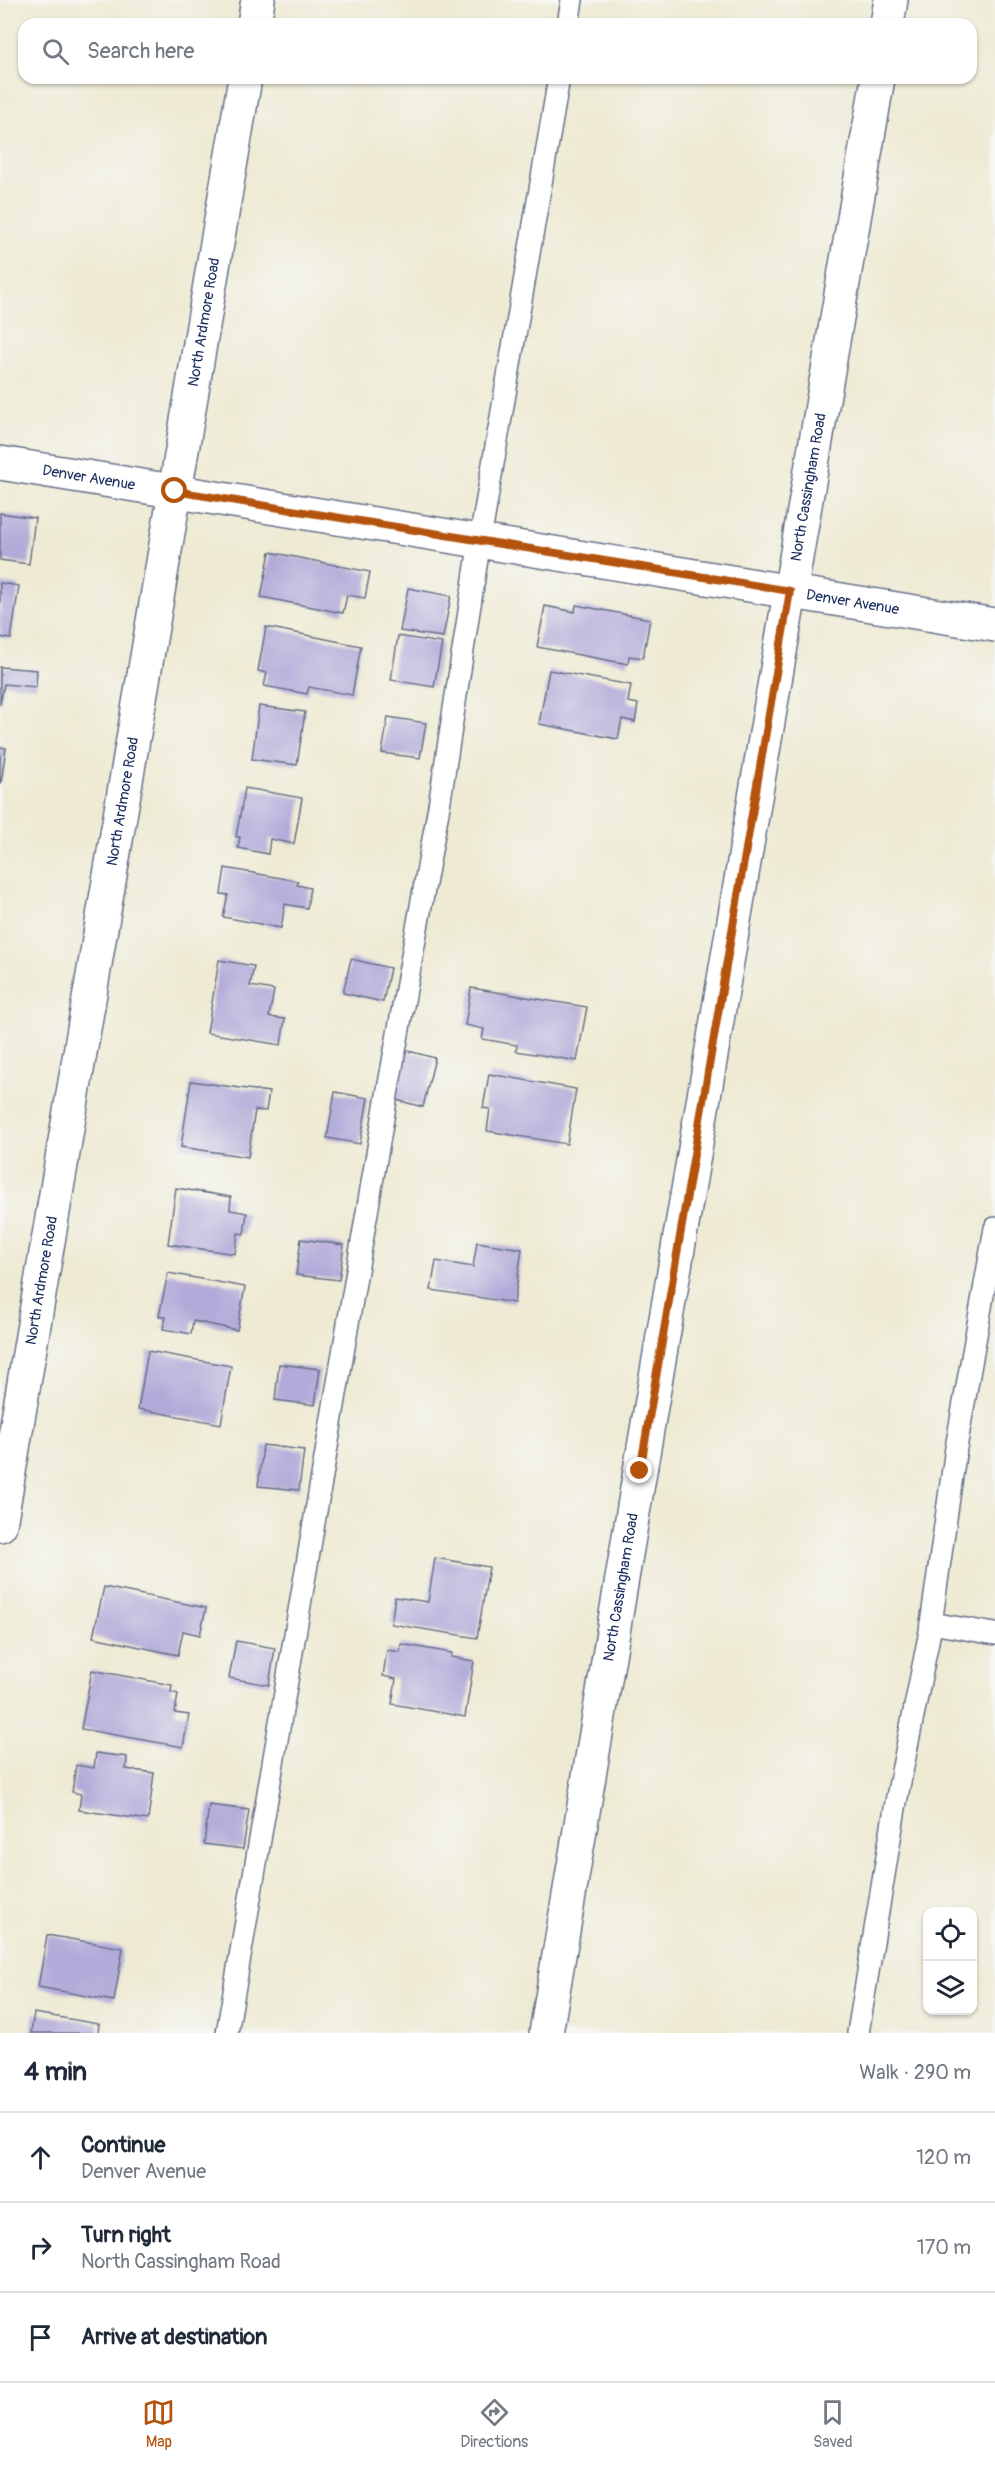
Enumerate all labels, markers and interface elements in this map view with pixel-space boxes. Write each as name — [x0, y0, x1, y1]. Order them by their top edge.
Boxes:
search box — [18, 18, 977, 84]
icon: search — [39, 35, 72, 68]
text: Search here — [87, 37, 194, 65]
street label: North Ardmore Road — [183, 256, 224, 388]
street label: North Cassingham Road — [786, 412, 830, 563]
street label: Denver Avenue — [41, 461, 137, 494]
route start — [161, 477, 187, 503]
street label: Denver Avenue — [805, 585, 901, 619]
street label: North Ardmore Road — [102, 735, 143, 867]
street label: North Ardmore Road — [21, 1215, 62, 1346]
route end — [626, 1457, 652, 1483]
street label: North Cassingham Road — [599, 1512, 642, 1663]
map controls — [923, 1907, 977, 2015]
button: locate — [923, 1907, 977, 1961]
button: layers — [923, 1961, 977, 2015]
text: 4 min — [24, 2056, 87, 2088]
text: Walk · 290 m — [859, 2060, 971, 2085]
text: Continue — [81, 2131, 165, 2159]
icon: ahead — [24, 2141, 57, 2174]
text: 120 m — [916, 2145, 971, 2170]
text: Denver Avenue — [81, 2159, 206, 2184]
text: Turn right — [81, 2221, 171, 2249]
icon: right — [24, 2231, 57, 2264]
text: 170 m — [917, 2235, 971, 2260]
text: North Cassingham Road — [81, 2249, 281, 2274]
icon: arrive — [24, 2321, 57, 2354]
text: Arrive at destination — [81, 2323, 267, 2351]
tab: Map — [142, 2396, 175, 2452]
tab: Directions — [460, 2396, 528, 2452]
tab: Saved — [813, 2396, 853, 2452]

